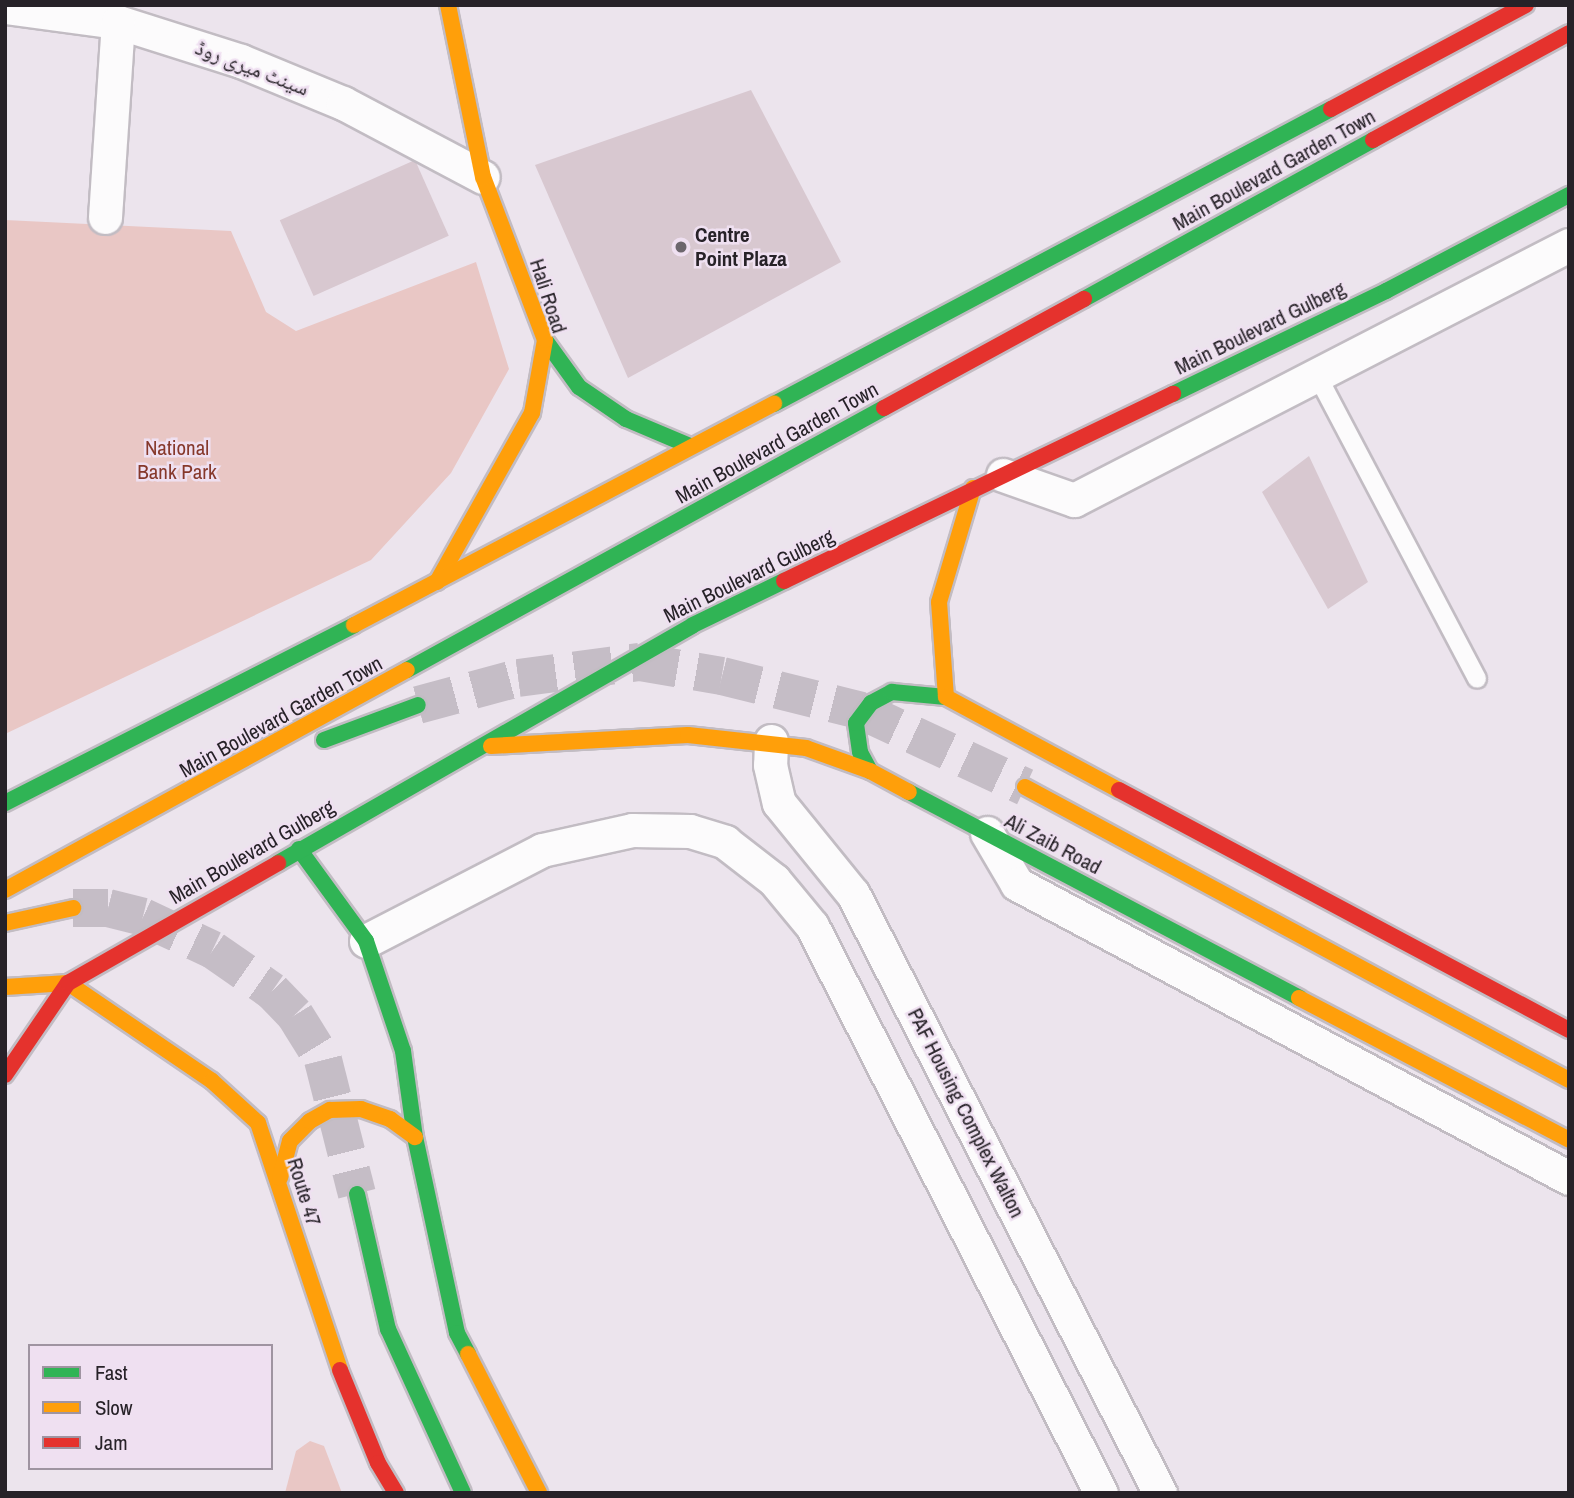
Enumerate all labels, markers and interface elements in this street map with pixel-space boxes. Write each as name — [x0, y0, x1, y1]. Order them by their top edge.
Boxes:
street label: سینٹ میری روڈ — [192, 35, 312, 101]
street label: Main Boulevard Garden Town — [1168, 104, 1380, 236]
place label: Centre Point Plaza — [695, 222, 787, 272]
marker: Centre Point Plaza — [673, 239, 689, 255]
street label: Hali Road — [524, 256, 572, 336]
street label: Main Boulevard Gulberg — [1171, 276, 1349, 380]
street label: Main Boulevard Garden Town — [671, 377, 883, 509]
park label: National Bank Park — [137, 435, 217, 485]
street label: Main Boulevard Gulberg — [660, 524, 838, 628]
street label: Main Boulevard Garden Town — [175, 651, 387, 783]
street label: Main Boulevard Gulberg — [165, 794, 339, 910]
street label: Ali Zaib Road — [1001, 808, 1105, 880]
street label: PAF Housing Complex Walton — [902, 1004, 1030, 1222]
street label: Route 47 — [282, 1155, 326, 1229]
legend — [28, 1344, 273, 1470]
text: Fast — [95, 1358, 128, 1387]
text: Slow — [95, 1393, 132, 1422]
text: Jam — [95, 1428, 128, 1457]

